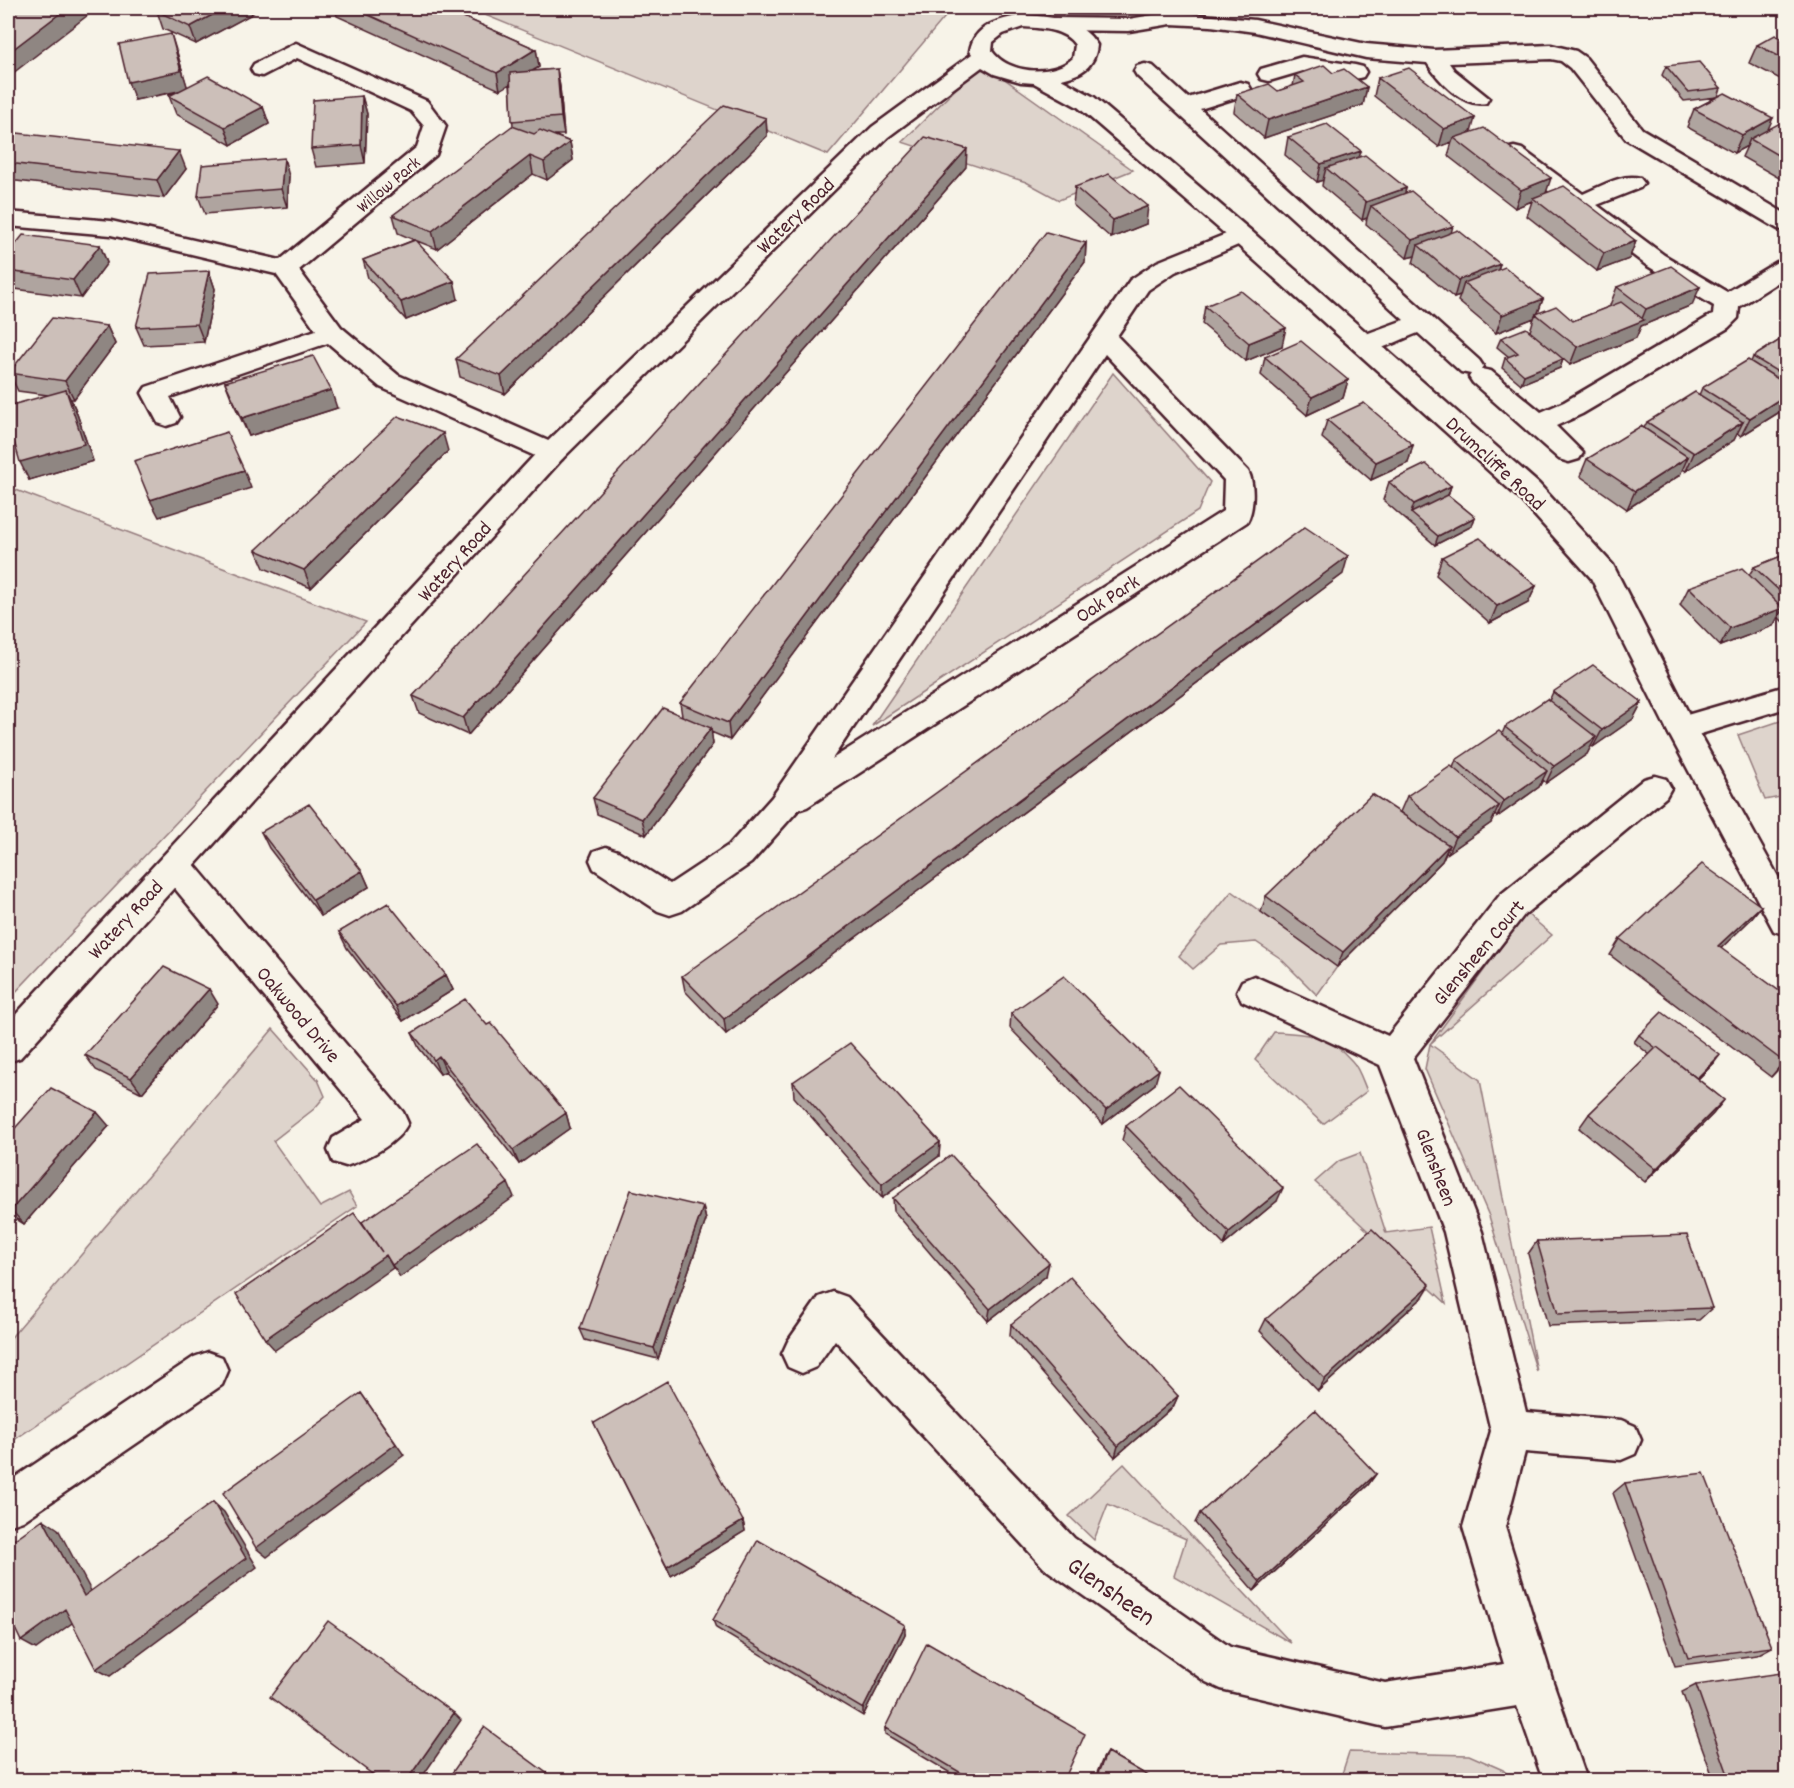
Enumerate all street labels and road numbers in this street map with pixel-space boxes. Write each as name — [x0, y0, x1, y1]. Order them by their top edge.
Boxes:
street label: Willow Park — [352, 152, 427, 220]
street label: Watery Road — [751, 172, 843, 262]
street label: Drumcliffe Road — [1437, 411, 1551, 519]
street label: Watery Road — [412, 516, 501, 610]
street label: Oak Park — [1071, 569, 1147, 632]
street label: Watery Road — [82, 875, 172, 968]
street label: Glensheen Court — [1427, 894, 1534, 1013]
street label: Oakwood Drive — [247, 961, 346, 1071]
street label: Glensheen — [1406, 1125, 1463, 1211]
street label: Glensheen — [1058, 1549, 1162, 1637]

